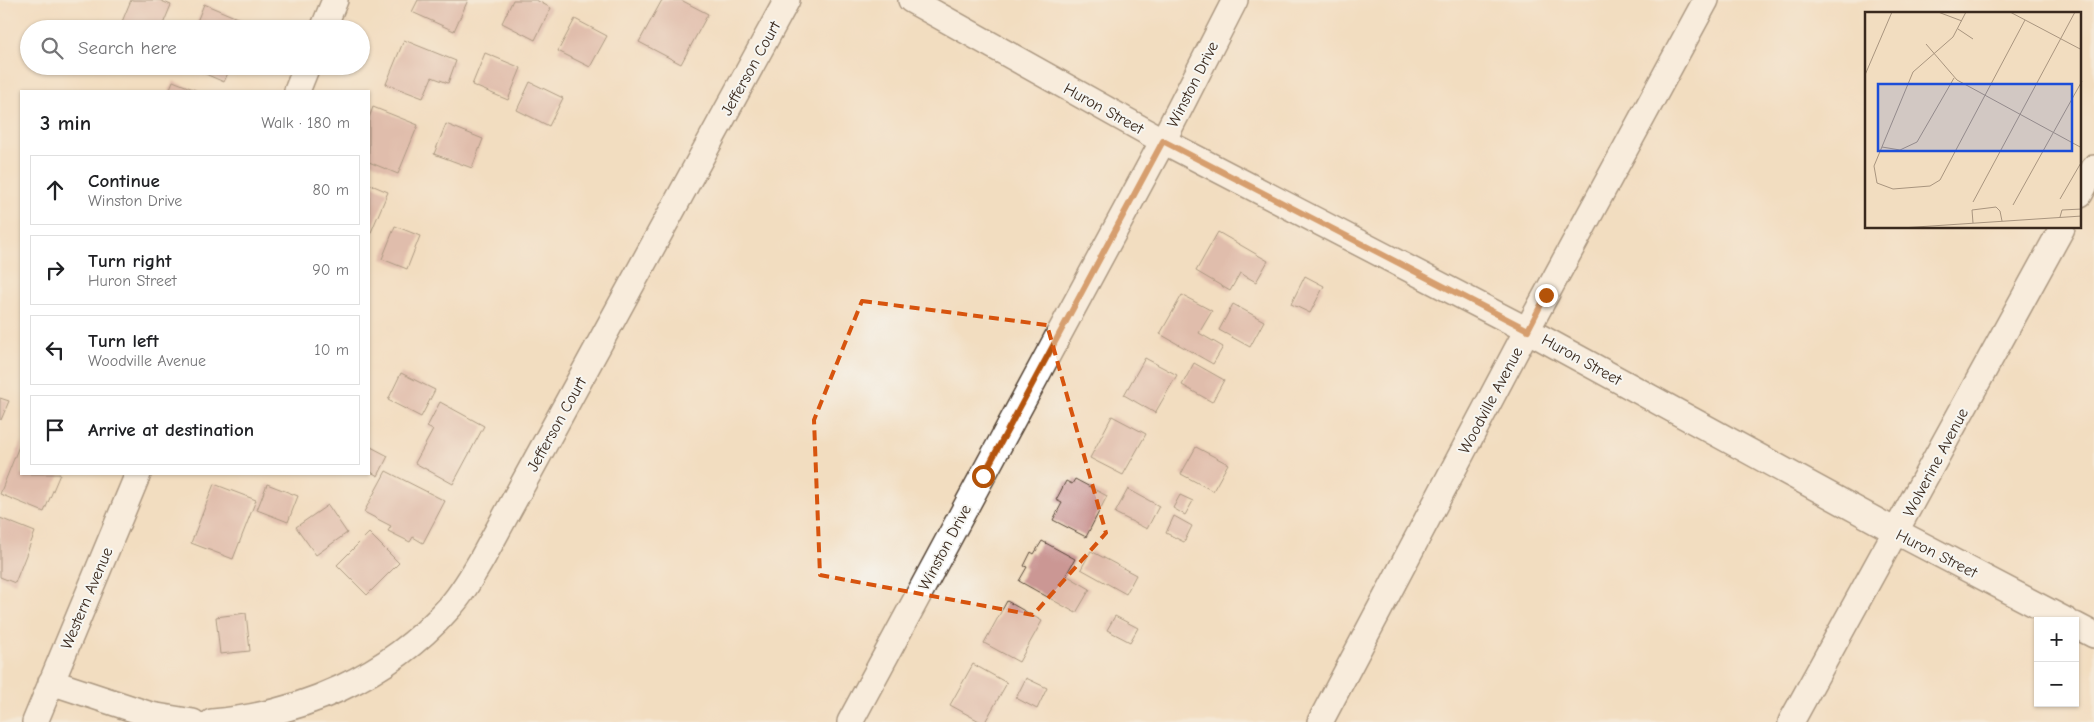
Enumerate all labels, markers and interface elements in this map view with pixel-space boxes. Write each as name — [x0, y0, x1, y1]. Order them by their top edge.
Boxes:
inset map — [1865, 12, 2082, 229]
street label: Jefferson Court — [718, 18, 784, 119]
search box — [20, 20, 370, 75]
icon: search — [38, 34, 66, 62]
text: Search here — [78, 37, 177, 59]
street label: Winston Drive — [1163, 38, 1222, 131]
street label: Huron Street — [1060, 80, 1147, 138]
text: 3 min — [40, 111, 91, 135]
text: Walk · 180 m — [261, 114, 350, 132]
text: Continue — [88, 170, 160, 192]
icon: ahead — [41, 176, 69, 204]
text: 80 m — [312, 181, 349, 199]
text: Winston Drive — [88, 192, 182, 210]
text: Turn right — [88, 250, 172, 272]
icon: right — [41, 256, 69, 284]
text: 90 m — [312, 261, 349, 279]
text: Huron Street — [88, 272, 177, 290]
route end — [1535, 284, 1558, 307]
text: Turn left — [88, 330, 159, 352]
street label: Huron Street — [1538, 331, 1625, 389]
icon: left — [41, 336, 69, 364]
text: 10 m — [314, 341, 349, 359]
street label: Woodville Avenue — [1455, 344, 1527, 457]
text: Woodville Avenue — [88, 352, 206, 370]
street label: Jefferson Court — [524, 374, 590, 475]
street label: Wolverine Avenue — [1900, 405, 1972, 520]
icon: arrive — [41, 416, 69, 444]
text: Arrive at destination — [88, 419, 254, 441]
route start — [972, 465, 995, 488]
street label: Winston Drive — [915, 502, 975, 593]
street label: Huron Street — [1893, 526, 1980, 582]
street label: Western Avenue — [57, 545, 116, 652]
map controls — [2034, 617, 2079, 707]
button: + — [2034, 617, 2079, 662]
button: − — [2034, 662, 2079, 707]

